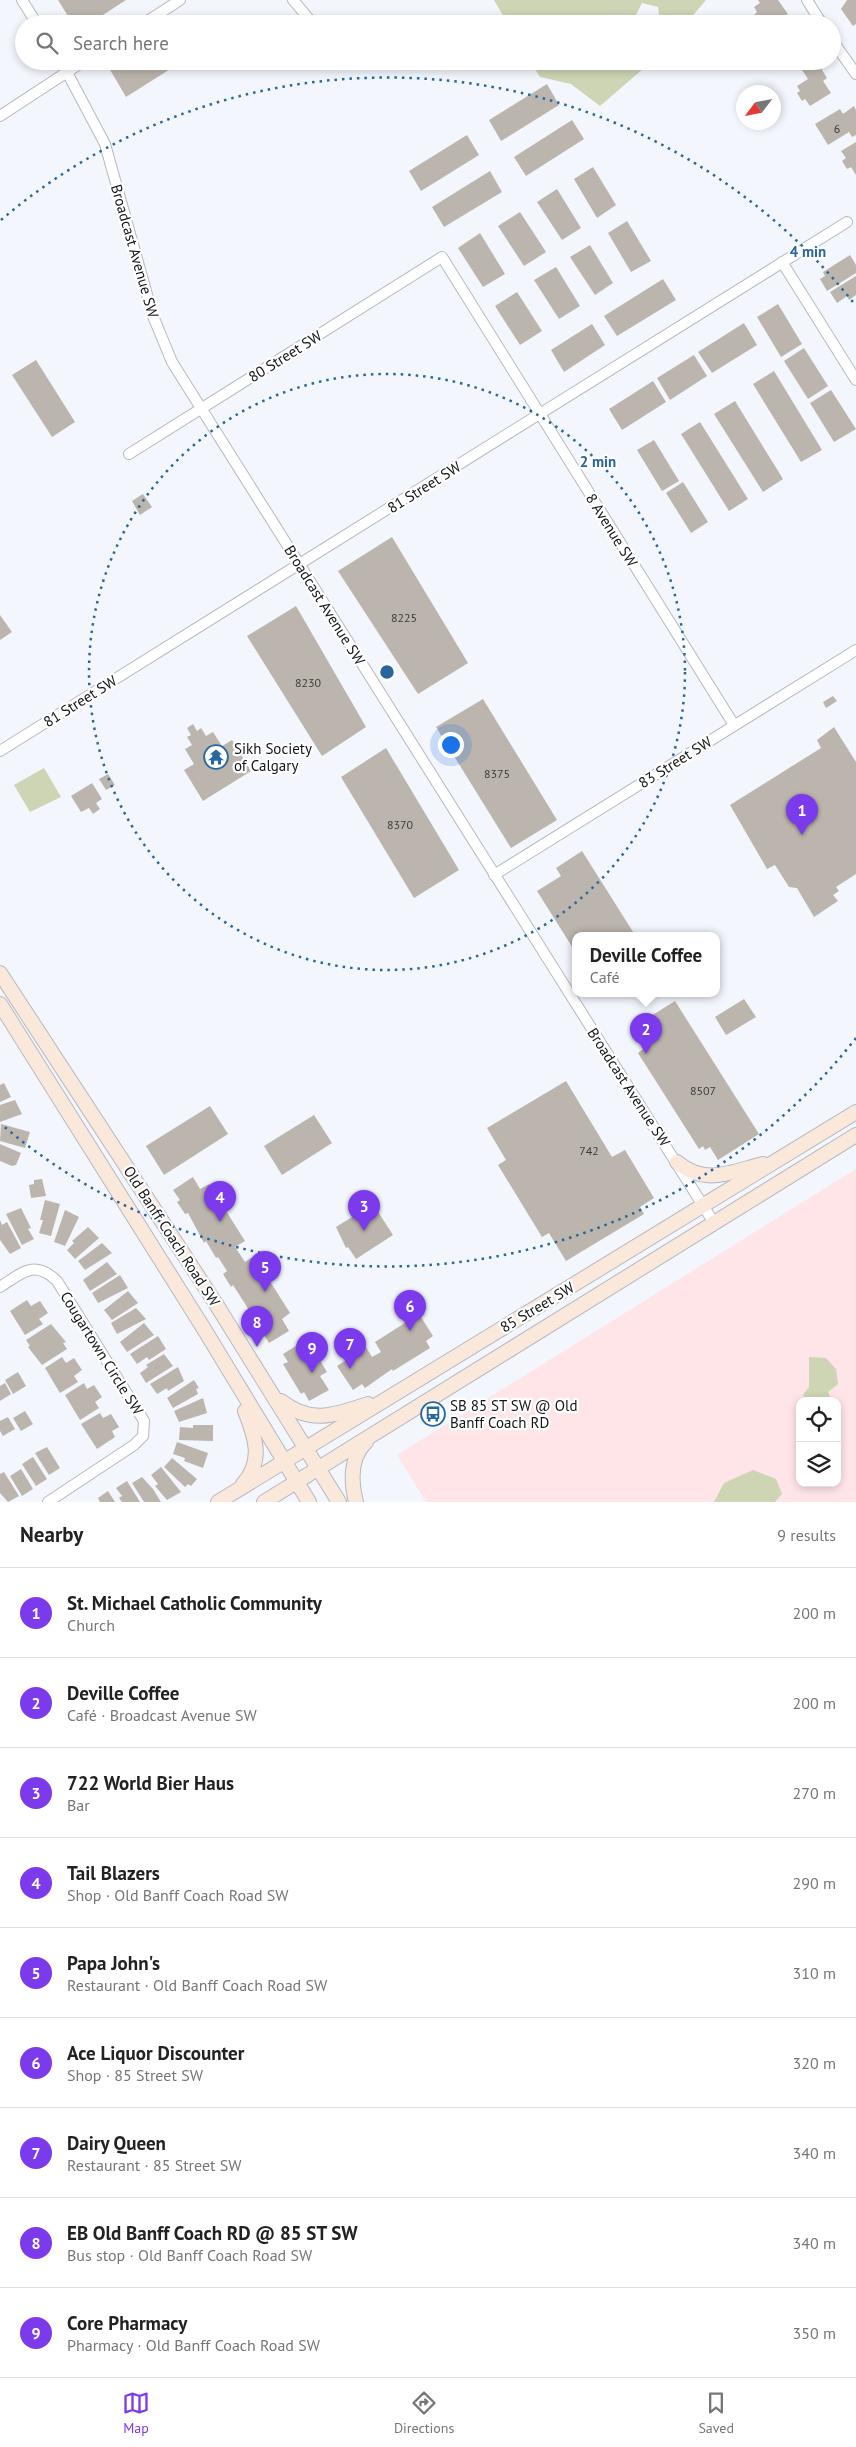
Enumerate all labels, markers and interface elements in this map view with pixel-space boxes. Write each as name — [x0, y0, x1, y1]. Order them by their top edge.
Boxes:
search box — [15, 15, 841, 70]
icon: search — [33, 29, 61, 57]
text: Search here — [73, 31, 169, 55]
north arrow — [736, 85, 781, 130]
house number: 6 — [834, 121, 840, 136]
street label: Broadcast Avenue SW — [107, 182, 163, 320]
text: 4 min — [790, 242, 826, 261]
street label: 80 Street SW — [245, 326, 326, 386]
text: 2 min — [580, 452, 616, 471]
street label: 81 Street SW — [384, 457, 465, 517]
street label: 8 Avenue SW — [582, 490, 642, 571]
street label: Broadcast Avenue SW — [280, 542, 370, 669]
house number: 8225 — [391, 610, 417, 625]
centre of rings — [378, 663, 396, 681]
street label: 81 Street SW — [40, 671, 121, 731]
house number: 8230 — [295, 675, 322, 690]
your location — [438, 732, 464, 758]
street label: 83 Street SW — [635, 732, 716, 792]
place label: Sikh Society of Calgary — [234, 739, 312, 775]
temple icon: Sikh Society of Calgary — [203, 744, 229, 770]
house number: 8375 — [484, 766, 510, 781]
pin: 1 — [786, 794, 818, 835]
house number: 8370 — [387, 817, 414, 832]
popup — [572, 932, 720, 997]
text: Deville Coffee — [590, 943, 702, 967]
text: Café — [590, 967, 620, 987]
pin: 2 — [630, 1013, 662, 1054]
street label: Broadcast Avenue SW — [584, 1024, 675, 1150]
house number: 8507 — [690, 1083, 716, 1098]
house number: 742 — [579, 1143, 599, 1158]
street label: Old Banff Coach Road SW — [120, 1162, 225, 1310]
pin: 4 — [204, 1181, 236, 1222]
pin: 3 — [348, 1190, 380, 1231]
pin: 5 — [249, 1251, 281, 1292]
street label: 85 Street SW — [497, 1277, 578, 1337]
street label: Cougartown Circle SW — [56, 1288, 148, 1419]
pin: 6 — [394, 1290, 426, 1331]
pin: 8 — [241, 1306, 273, 1347]
pin: 7 — [334, 1328, 366, 1369]
pin: 9 — [296, 1332, 328, 1373]
place label: SB 85 ST SW @ Old Banff Coach RD — [450, 1396, 577, 1432]
map controls — [796, 1397, 841, 1487]
button: locate — [796, 1397, 841, 1442]
bus stop icon: SB 85 ST SW @ Old Banff Coach RD — [420, 1401, 446, 1427]
button: layers — [796, 1442, 841, 1487]
text: Nearby — [20, 1521, 83, 1548]
text: 9 results — [777, 1525, 836, 1545]
text: St. Michael Catholic Community — [67, 1591, 322, 1615]
text: 1 — [31, 1603, 41, 1623]
text: 200 m — [793, 1603, 836, 1623]
text: Church — [67, 1615, 115, 1635]
text: Deville Coffee — [67, 1681, 179, 1705]
text: 2 — [31, 1693, 41, 1713]
text: 200 m — [793, 1693, 836, 1713]
text: Café · Broadcast Avenue SW — [67, 1705, 257, 1725]
text: 722 World Bier Haus — [67, 1771, 234, 1795]
text: 3 — [31, 1783, 41, 1803]
text: 270 m — [793, 1783, 836, 1803]
text: Bar — [67, 1795, 90, 1815]
text: Tail Blazers — [67, 1861, 160, 1885]
text: 4 — [31, 1873, 41, 1893]
text: 290 m — [793, 1873, 836, 1893]
text: Shop · Old Banff Coach Road SW — [67, 1885, 289, 1905]
text: Papa John's — [67, 1951, 160, 1975]
text: 5 — [31, 1963, 41, 1983]
text: 310 m — [793, 1963, 836, 1983]
text: Restaurant · Old Banff Coach Road SW — [67, 1975, 327, 1995]
text: Ace Liquor Discounter — [67, 2041, 244, 2065]
text: 6 — [31, 2053, 41, 2073]
text: 320 m — [793, 2053, 836, 2073]
text: Shop · 85 Street SW — [67, 2065, 203, 2085]
text: Dairy Queen — [67, 2131, 166, 2155]
text: 7 — [31, 2143, 41, 2163]
text: 340 m — [793, 2143, 836, 2163]
text: Restaurant · 85 Street SW — [67, 2155, 242, 2175]
text: EB Old Banff Coach RD @ 85 ST SW — [67, 2221, 358, 2245]
text: 8 — [31, 2233, 41, 2253]
text: 340 m — [793, 2233, 836, 2253]
text: Bus stop · Old Banff Coach Road SW — [67, 2245, 312, 2265]
text: Core Pharmacy — [67, 2311, 187, 2335]
text: 9 — [31, 2323, 41, 2343]
text: 350 m — [793, 2323, 836, 2343]
text: Pharmacy · Old Banff Coach Road SW — [67, 2335, 320, 2355]
tab: Map — [122, 2389, 150, 2437]
tab: Directions — [394, 2389, 454, 2437]
tab: Saved — [698, 2389, 734, 2437]

